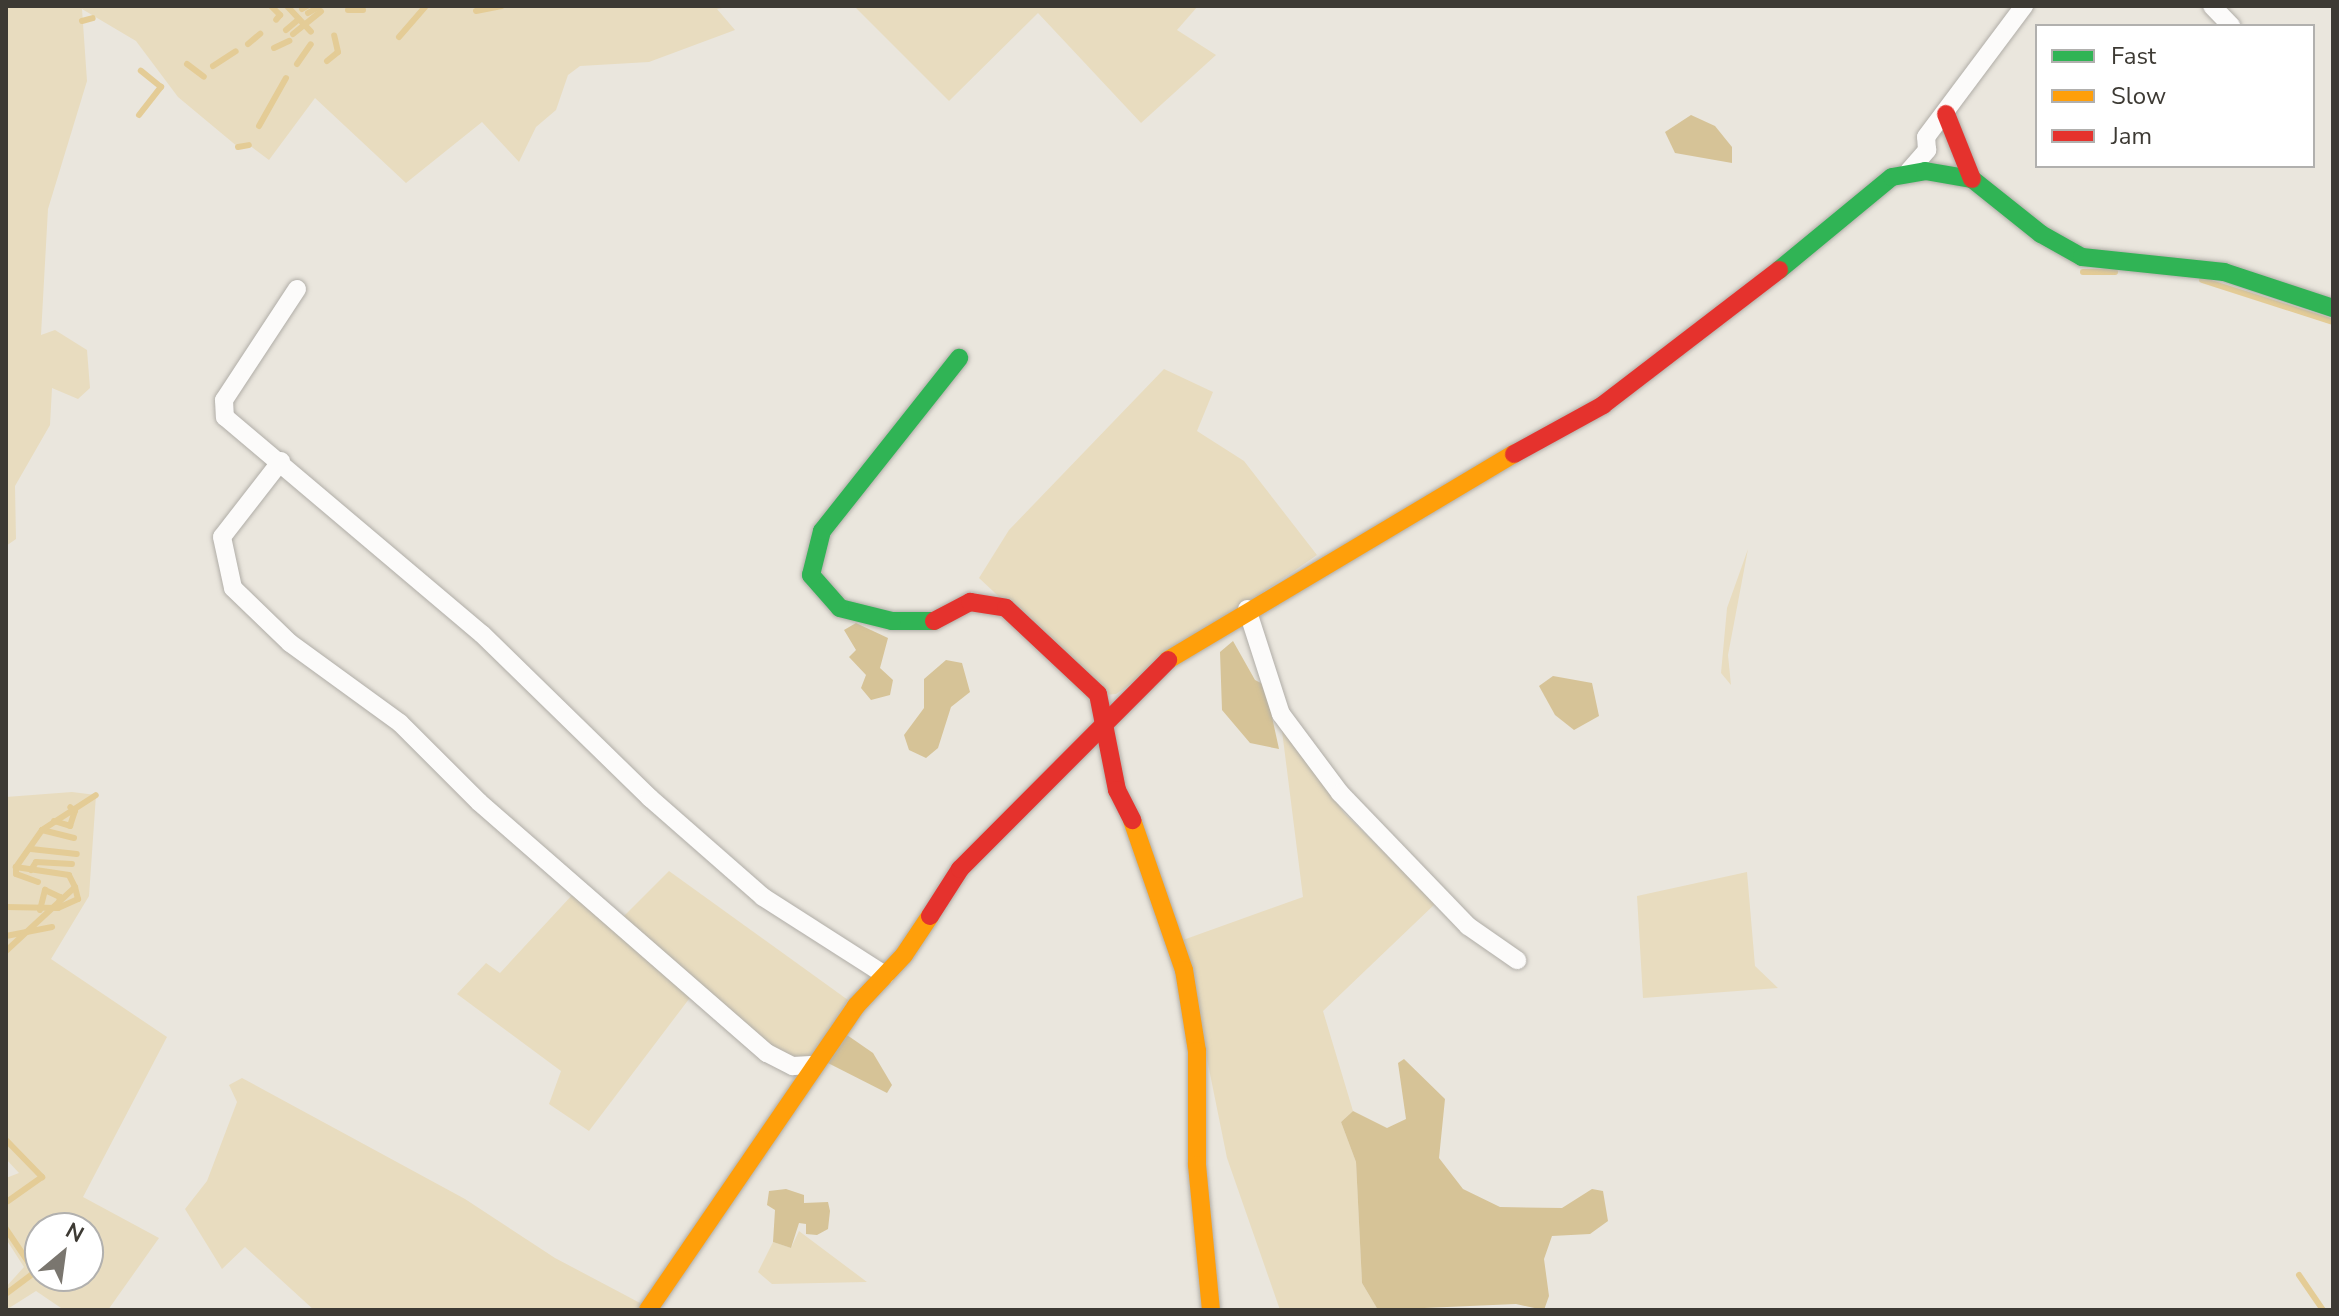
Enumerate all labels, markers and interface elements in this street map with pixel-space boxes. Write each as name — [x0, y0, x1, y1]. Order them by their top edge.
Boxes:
legend — [2035, 24, 2315, 168]
text: Fast — [2111, 40, 2156, 72]
text: Slow — [2111, 80, 2166, 112]
text: Jam — [2111, 120, 2152, 152]
north arrow — [24, 1212, 104, 1292]
text: N — [60, 1216, 89, 1250]

